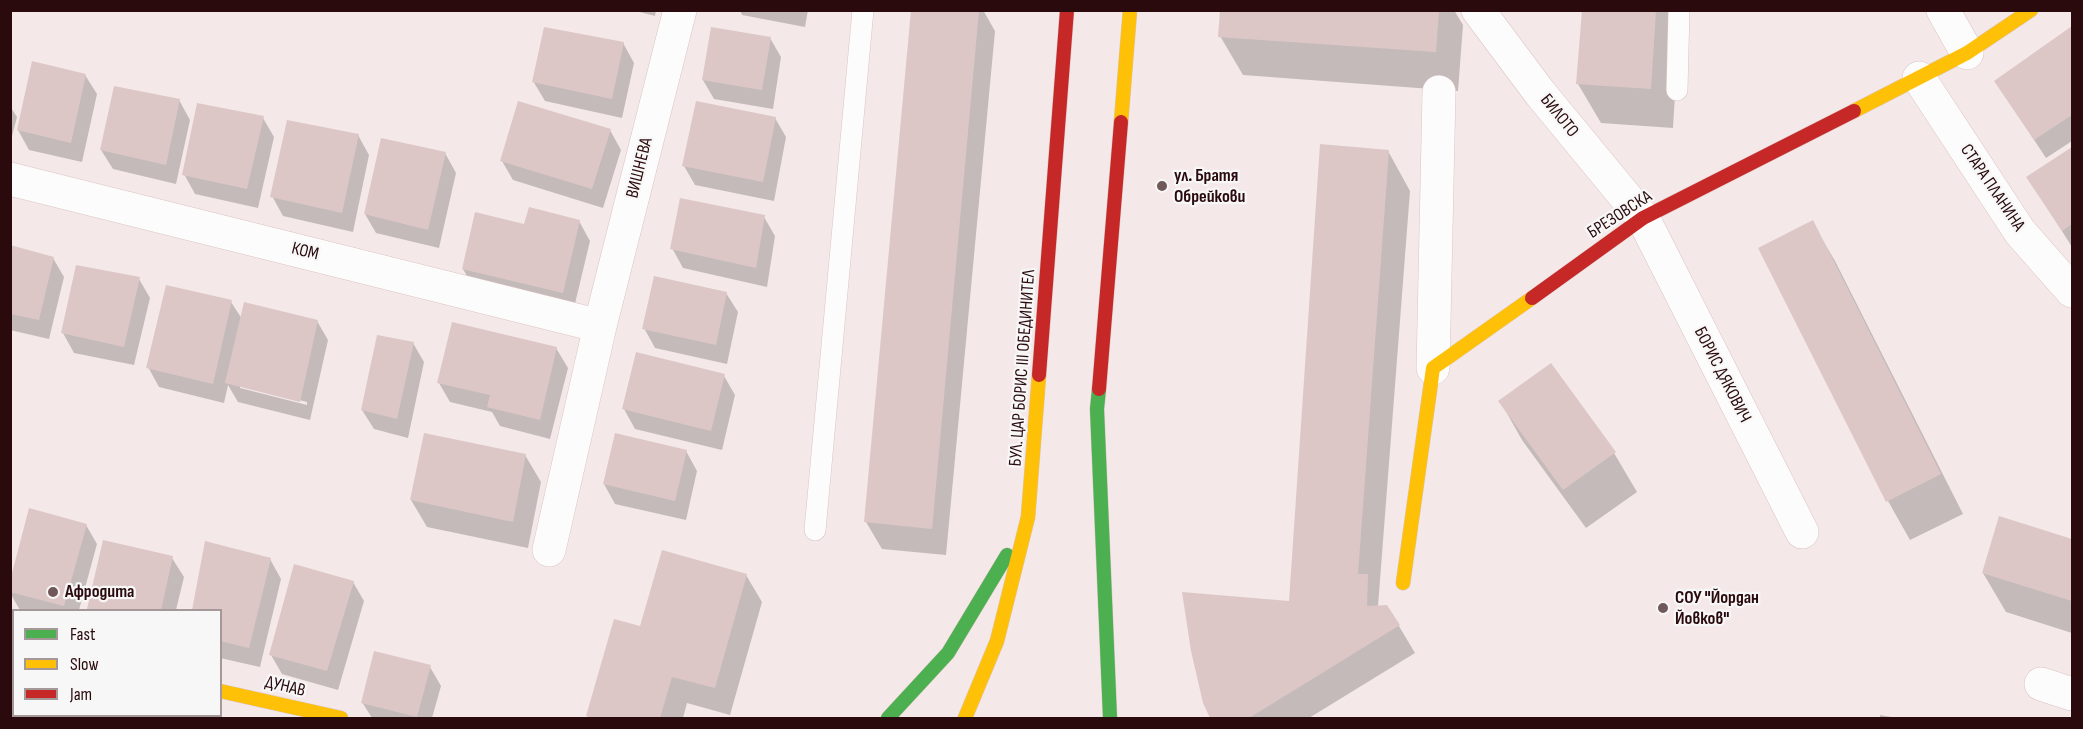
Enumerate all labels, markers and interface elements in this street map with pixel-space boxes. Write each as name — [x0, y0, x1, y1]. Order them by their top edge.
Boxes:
street label: БИЛОТО — [1535, 90, 1583, 142]
street label: ВИШНЕВА — [622, 135, 658, 201]
street label: СТАРА ПЛАНИНА — [1955, 140, 2029, 236]
place label: ул. Братя Обрейкови — [1174, 165, 1245, 207]
marker: ул. Братя Обрейкови — [1155, 179, 1169, 193]
street label: БРЕЗОВСКА — [1584, 186, 1656, 244]
street label: КОМ — [289, 238, 321, 266]
street label: БУЛ. ЦАР БОРИС III ОБЕДИНИТЕЛ — [1005, 269, 1041, 467]
street label: БОРИС ДЯКОВИЧ — [1689, 324, 1755, 426]
place label: Афродита — [65, 581, 134, 603]
marker: Афродита — [46, 585, 60, 599]
place label: СОУ "Йордан Йовков" — [1675, 587, 1759, 630]
marker: СОУ "Йордан Йовков" — [1656, 601, 1670, 615]
legend — [12, 609, 222, 717]
text: Fast — [70, 624, 95, 645]
text: Slow — [70, 654, 99, 675]
street label: ДУНАВ — [263, 672, 307, 702]
text: Jam — [70, 684, 92, 705]

